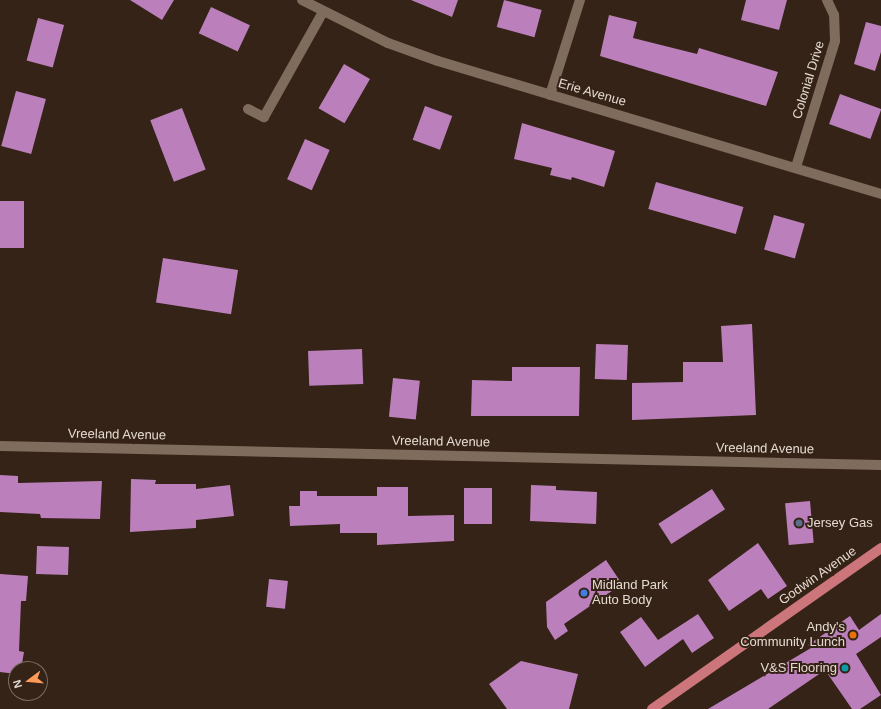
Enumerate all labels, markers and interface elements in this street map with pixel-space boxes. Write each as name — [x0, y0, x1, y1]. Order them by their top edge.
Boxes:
street label: Colonial Drive — [790, 39, 828, 121]
street label: Erie Avenue — [556, 76, 628, 110]
street label: Vreeland Avenue — [67, 426, 167, 444]
street label: Vreeland Avenue — [391, 433, 491, 451]
street label: Vreeland Avenue — [715, 440, 815, 458]
place label: Jersey Gas — [807, 515, 873, 531]
marker: Jersey Gas — [794, 518, 804, 528]
street label: Godwin Avenue — [776, 543, 860, 609]
place label: Midland Park Auto Body — [592, 578, 668, 609]
marker: Midland Park Auto Body — [579, 588, 589, 598]
place label: Andy's Community Lunch — [740, 620, 845, 651]
marker: Andy's Community Lunch — [848, 630, 858, 640]
place label: V&S Flooring — [760, 660, 837, 676]
north arrow — [8, 661, 48, 701]
marker: V&S Flooring — [840, 663, 850, 673]
text: N — [11, 679, 24, 690]

